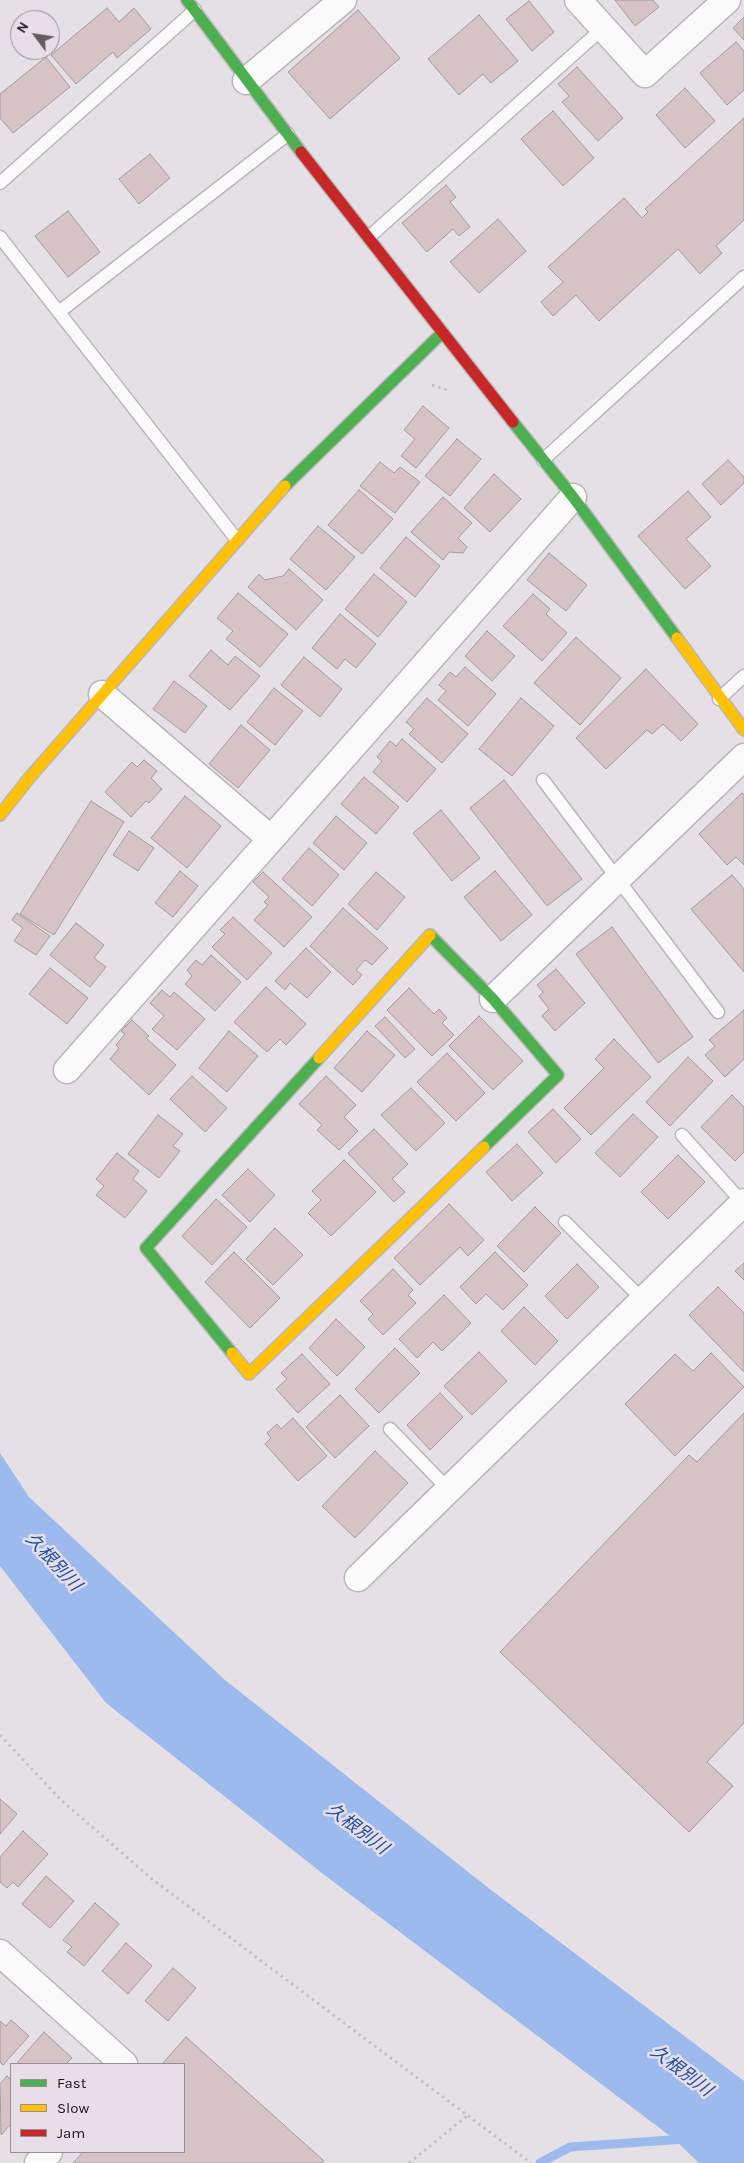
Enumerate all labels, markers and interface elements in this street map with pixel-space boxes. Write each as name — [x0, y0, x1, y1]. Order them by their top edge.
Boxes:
north arrow — [10, 10, 60, 60]
text: N — [13, 19, 32, 36]
water label: 久根別川 — [21, 1528, 85, 1596]
water label: 久根別川 — [322, 1799, 392, 1859]
water label: 久根別川 — [646, 2041, 716, 2101]
legend — [10, 2063, 185, 2153]
text: Fast — [57, 2074, 86, 2092]
text: Slow — [57, 2099, 89, 2117]
text: Jam — [57, 2124, 85, 2142]

